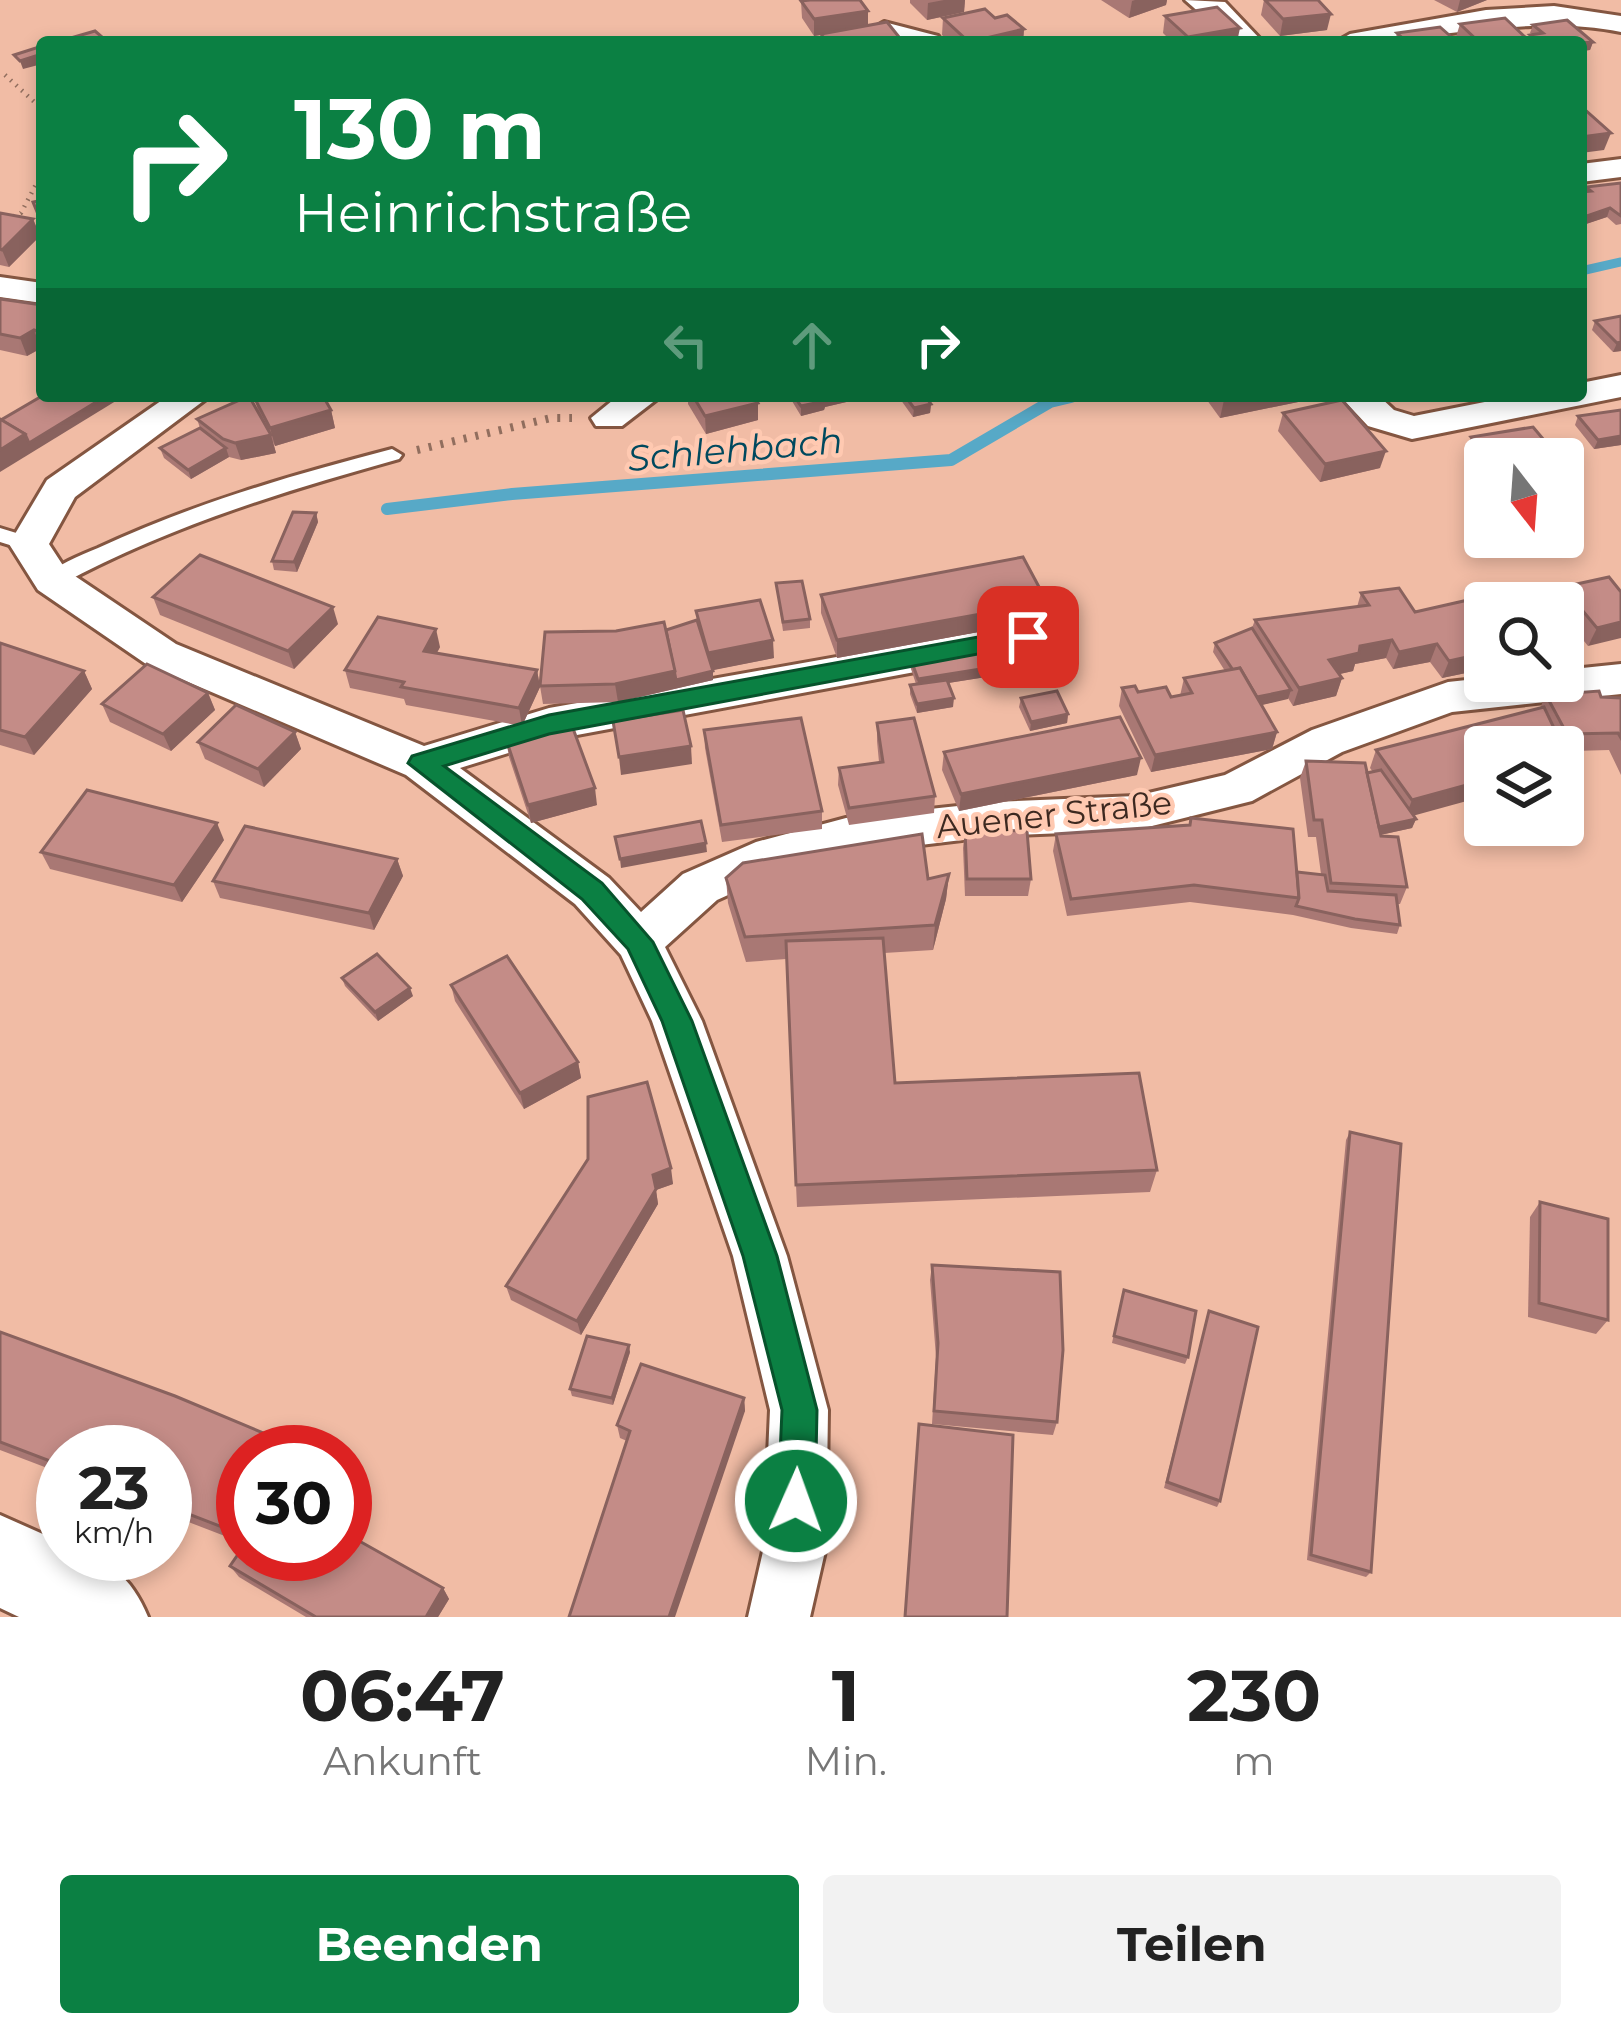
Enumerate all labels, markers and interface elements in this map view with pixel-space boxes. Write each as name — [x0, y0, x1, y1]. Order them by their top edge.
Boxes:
text: 130 m — [294, 78, 546, 180]
icon: right — [96, 84, 252, 240]
text: Heinrichstraße — [294, 180, 692, 246]
icon: left — [653, 312, 719, 378]
icon: ahead — [779, 312, 845, 378]
icon: right — [905, 312, 971, 378]
water label: Schlehbach — [626, 418, 844, 480]
north arrow — [1464, 438, 1584, 558]
map controls — [1464, 438, 1584, 846]
button: search — [1464, 582, 1584, 702]
pin — [977, 586, 1079, 688]
icon: arrive — [995, 604, 1061, 670]
button: layers — [1464, 726, 1584, 846]
street label: Auener Straße — [934, 782, 1174, 846]
speed limit sign: 30 — [216, 1425, 372, 1581]
position arrow — [733, 1438, 859, 1564]
text: 23 — [79, 1451, 149, 1524]
text: km/h — [74, 1514, 154, 1551]
text: 06:47 — [300, 1651, 505, 1739]
text: 1 — [832, 1651, 860, 1739]
text: 230 — [1187, 1651, 1321, 1739]
text: Ankunft — [323, 1737, 482, 1785]
text: Min. — [805, 1737, 887, 1785]
text: m — [1233, 1737, 1275, 1785]
button: Beenden — [60, 1875, 799, 2013]
button: Teilen — [823, 1875, 1561, 2013]

